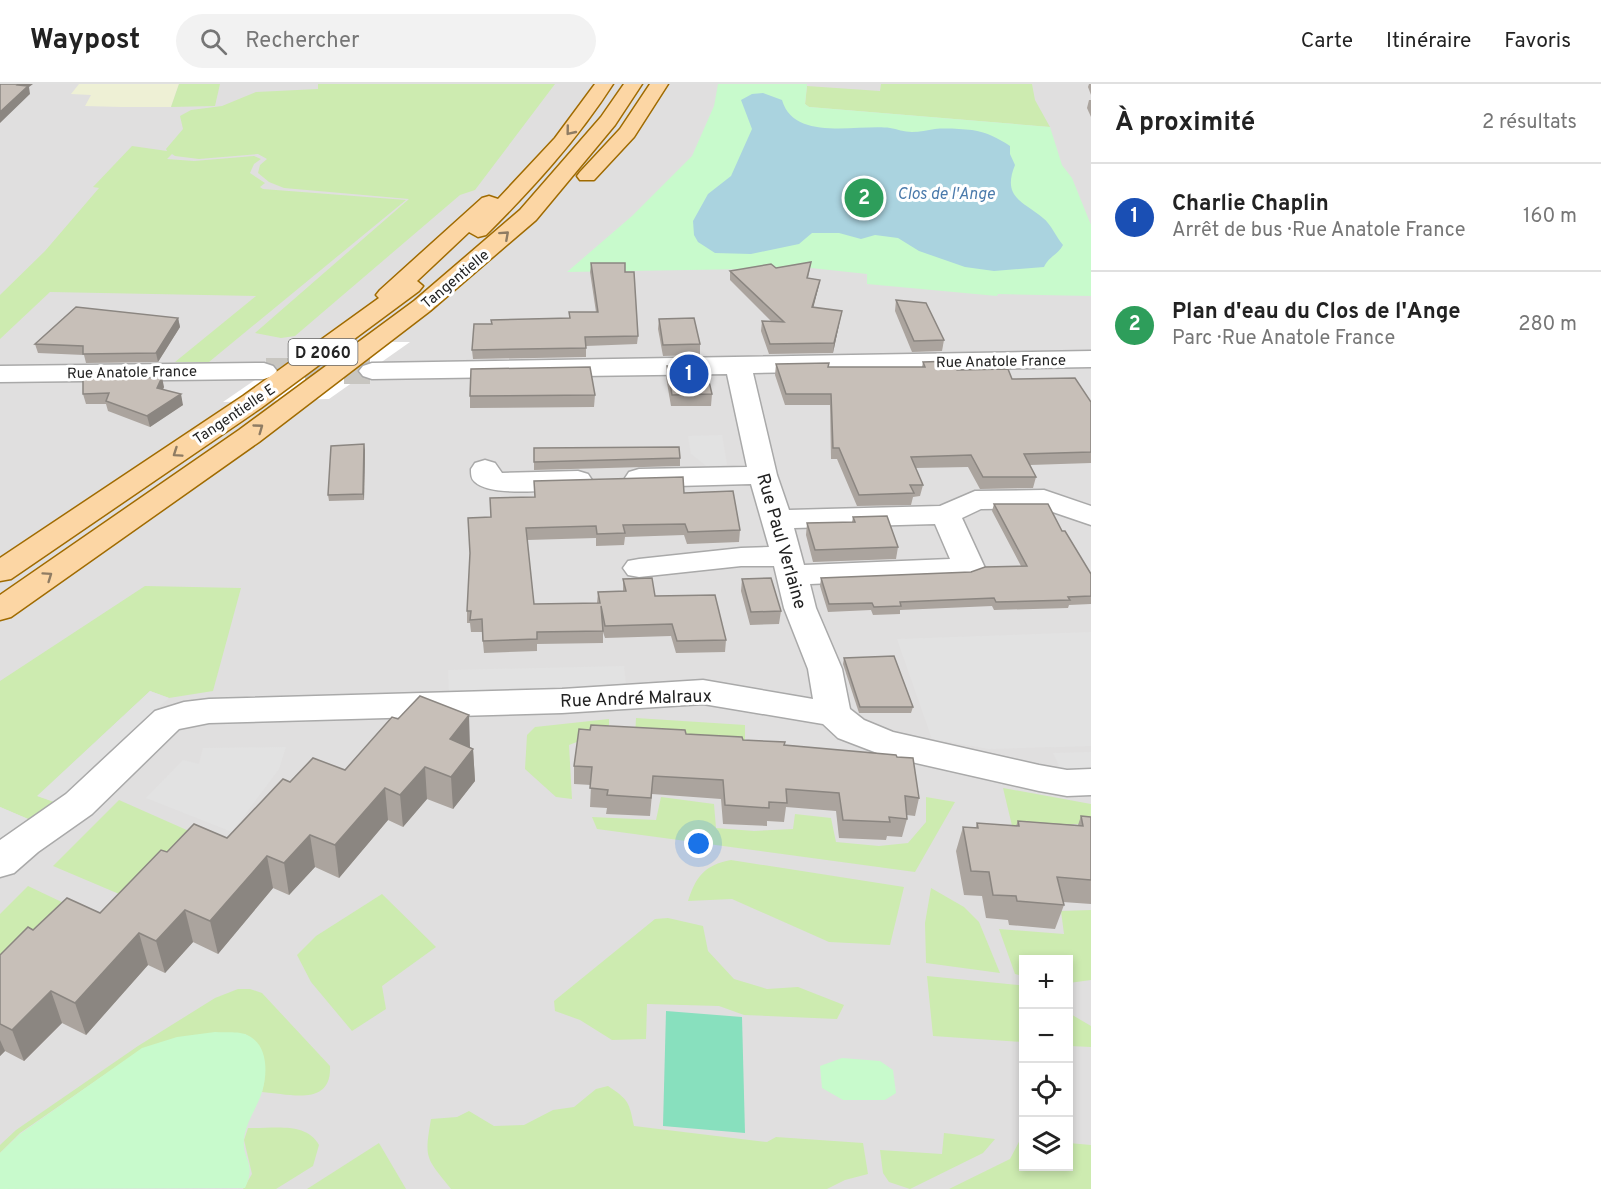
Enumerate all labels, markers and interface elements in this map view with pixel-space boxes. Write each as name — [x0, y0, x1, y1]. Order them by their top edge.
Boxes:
search box — [176, 14, 596, 68]
text: Waypost — [30, 23, 140, 59]
icon: search — [197, 25, 230, 58]
text: Rechercher — [245, 28, 360, 55]
text: Carte — [1301, 28, 1353, 55]
text: Itinéraire — [1386, 28, 1471, 55]
text: Favoris — [1504, 28, 1571, 55]
text: À proximité — [1115, 107, 1255, 140]
text: 2 résultats — [1482, 110, 1577, 136]
one-way arrow — [566, 124, 577, 135]
pin: 2 — [844, 176, 884, 220]
water label: Clos de l'Ange — [897, 185, 995, 205]
text: Charlie Chaplin — [1172, 191, 1329, 218]
text: 1 — [1131, 204, 1139, 230]
text: 160 m — [1523, 204, 1577, 230]
text: Arrêt de bus · Rue Anatole France — [1172, 218, 1466, 244]
one-way arrow — [499, 231, 509, 242]
street label: Tangentielle — [418, 246, 494, 314]
text: Plan d'eau du Clos de l'Ange — [1172, 299, 1461, 326]
text: 2 — [1128, 312, 1141, 338]
text: 280 m — [1518, 312, 1577, 338]
text: Parc · Rue Anatole France — [1172, 326, 1395, 352]
road number: D 2060 — [288, 339, 358, 365]
pin: 1 — [670, 352, 708, 396]
street label: Rue Anatole France — [936, 352, 1066, 373]
street label: Rue Anatole France — [67, 363, 197, 384]
street label: Tangentielle E — [190, 381, 280, 450]
one-way arrow — [253, 424, 264, 435]
one-way arrow — [173, 446, 184, 457]
street label: Rue Paul Verlaine — [750, 471, 811, 612]
one-way arrow — [41, 572, 52, 583]
street label: Rue André Malraux — [560, 685, 712, 714]
your location — [684, 829, 713, 858]
map controls — [1019, 955, 1073, 1171]
button: + — [1019, 955, 1073, 1009]
button: − — [1019, 1009, 1073, 1063]
button: locate — [1019, 1063, 1073, 1117]
button: layers — [1019, 1117, 1073, 1171]

